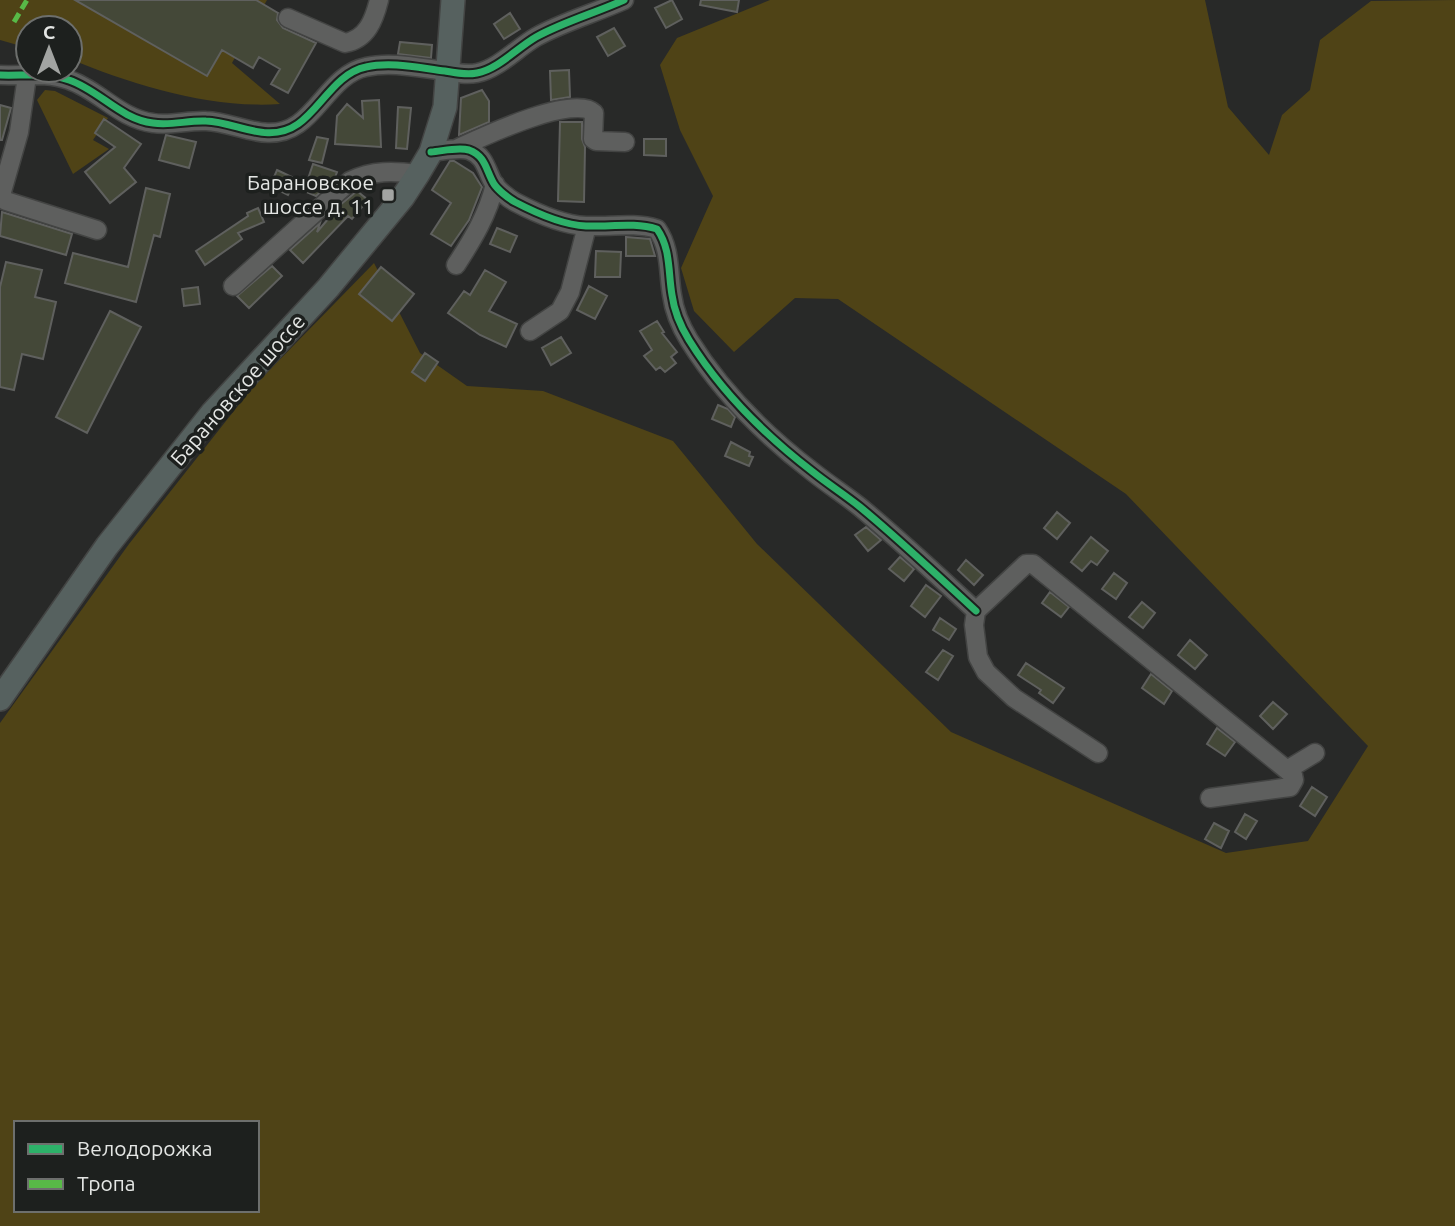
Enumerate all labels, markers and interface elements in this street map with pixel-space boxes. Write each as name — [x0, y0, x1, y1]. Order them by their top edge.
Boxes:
north arrow — [14, 14, 84, 84]
text: С — [43, 21, 55, 43]
place label: Барановское шоссе д. 11 — [247, 170, 374, 218]
marker: Барановское шоссе д. 11 — [380, 187, 396, 203]
street label: Барановское шоссе — [165, 309, 309, 470]
legend — [14, 1121, 259, 1212]
text: Велодорожка — [77, 1136, 213, 1160]
text: Тропа — [77, 1171, 136, 1195]

